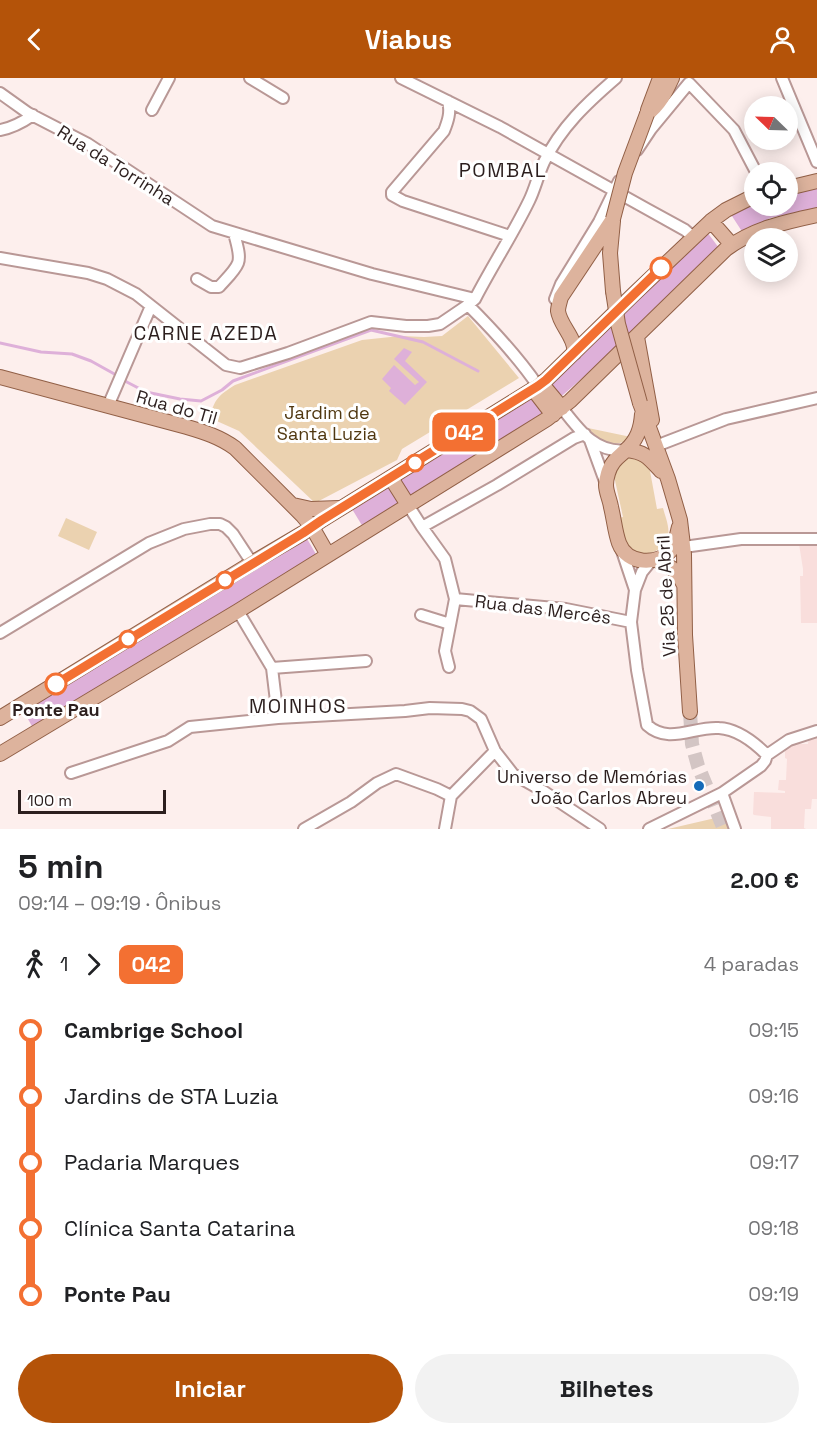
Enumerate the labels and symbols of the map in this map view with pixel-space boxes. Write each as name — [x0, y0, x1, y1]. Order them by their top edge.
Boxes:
north arrow — [744, 96, 798, 150]
street label: Rua da Torrinha — [53, 120, 179, 210]
district label: POMBAL — [459, 157, 547, 183]
unlabelled marker — [650, 257, 672, 279]
district label: CARNE AZEDA — [134, 320, 278, 346]
street label: Rua do Til — [134, 384, 220, 430]
park label: Jardim de Santa Luzia — [277, 401, 377, 445]
line badge: 042 — [430, 412, 498, 452]
unlabelled marker — [406, 454, 424, 472]
street label: Via 25 de Abril — [651, 534, 681, 658]
unlabelled marker — [216, 571, 234, 589]
street label: Rua das Mercês — [474, 589, 612, 629]
unlabelled marker — [119, 630, 137, 648]
marker: Ponte Pau — [45, 673, 67, 695]
district label: MOINHOS — [249, 693, 347, 719]
place label: Ponte Pau — [12, 698, 100, 721]
place label: Universo de Memórias João Carlos Abreu — [497, 765, 687, 809]
marker: Universo de Memórias João Carlos Abreu — [692, 779, 706, 793]
scale bar — [18, 787, 166, 814]

